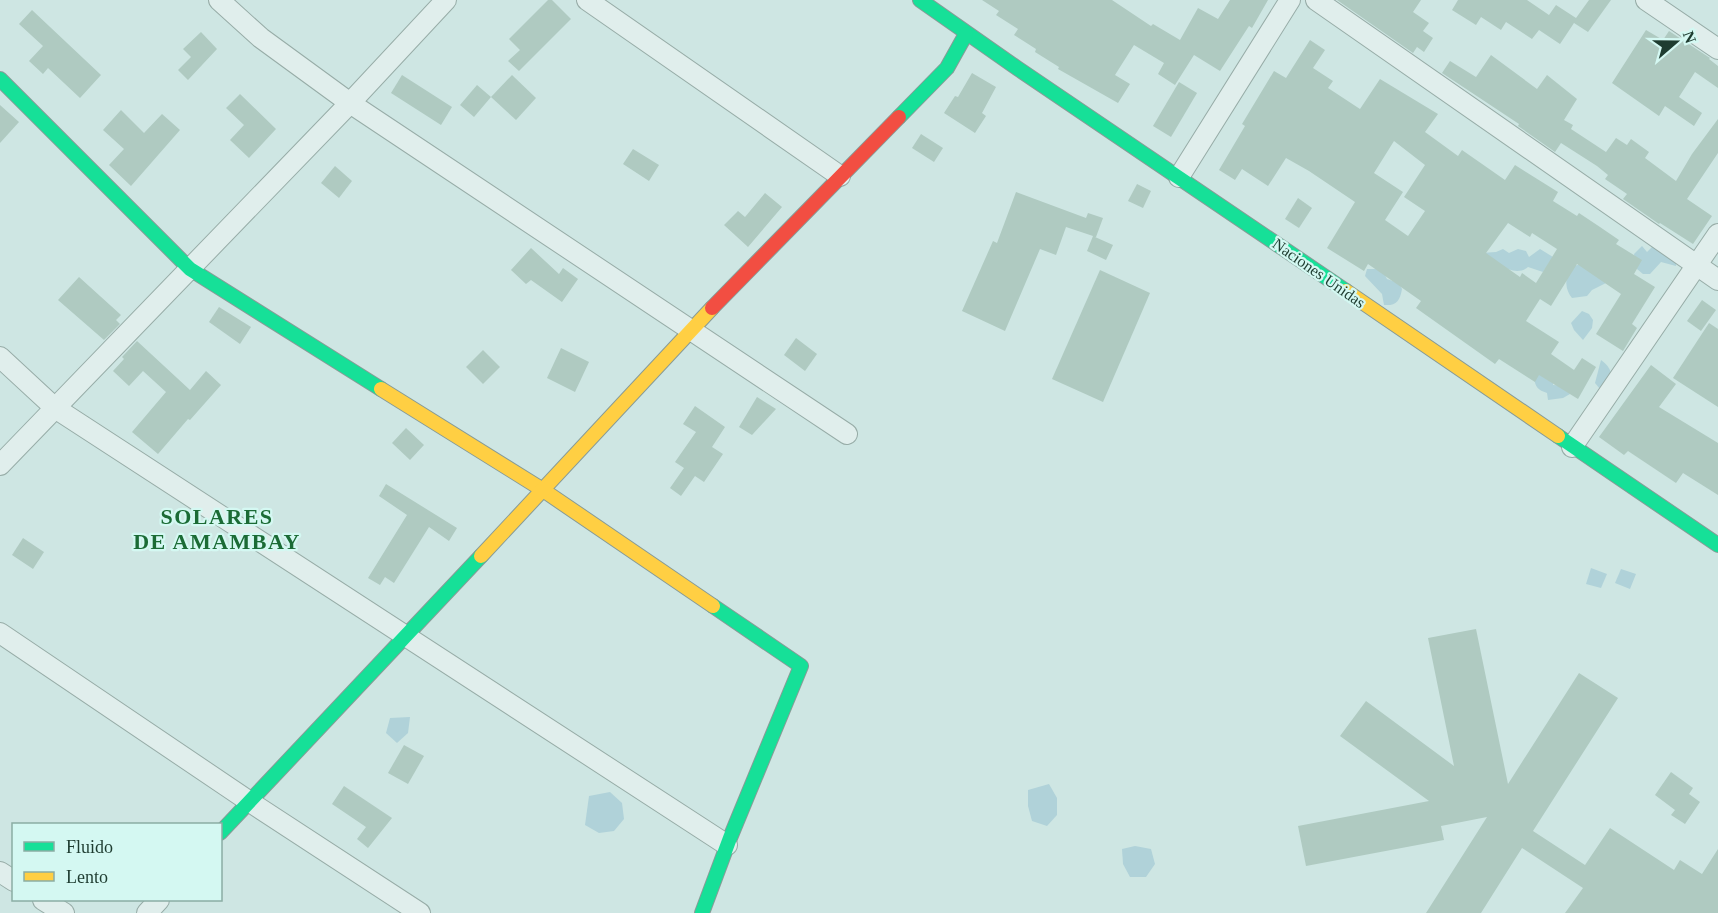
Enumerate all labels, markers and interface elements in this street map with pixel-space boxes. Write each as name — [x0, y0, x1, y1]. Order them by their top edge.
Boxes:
north arrow — [1646, 12, 1706, 72]
text: N — [1680, 29, 1700, 46]
street label: Naciones Unidas — [1270, 235, 1368, 311]
district label: SOLARES DE AMAMBAY — [133, 504, 301, 554]
legend — [12, 823, 222, 901]
text: Fluido — [66, 837, 113, 857]
text: Lento — [66, 867, 108, 887]

